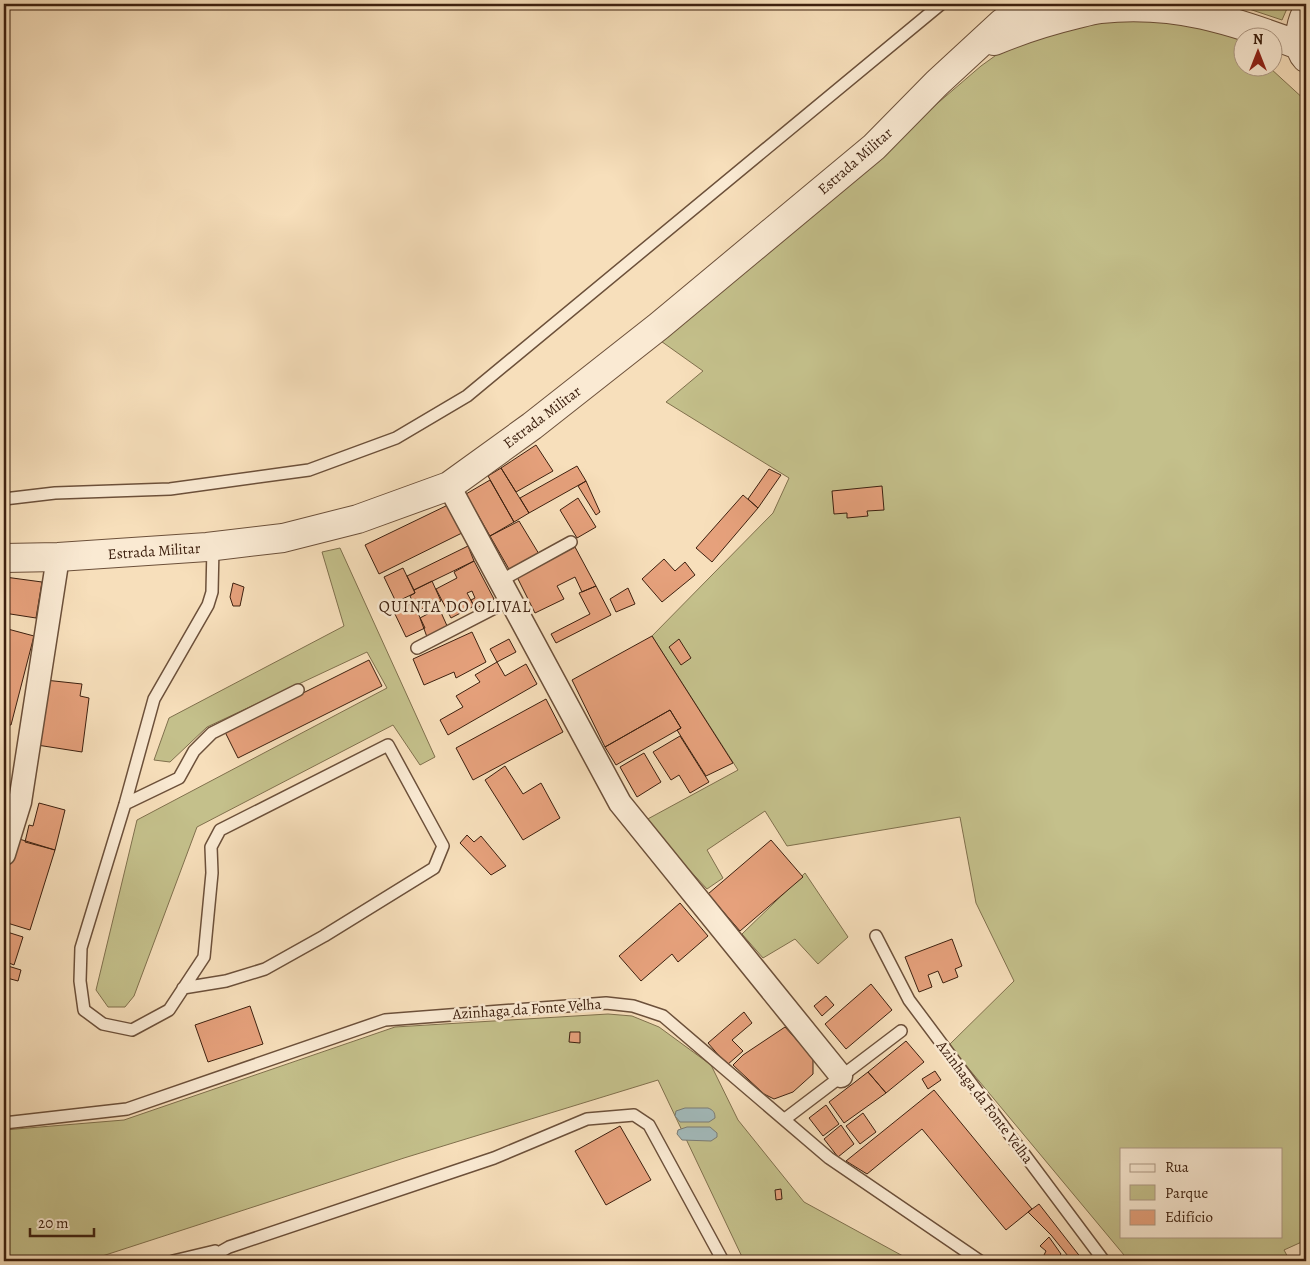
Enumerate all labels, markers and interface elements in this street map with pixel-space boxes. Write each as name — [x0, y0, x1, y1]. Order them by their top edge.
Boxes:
north arrow — [1232, 28, 1282, 78]
text: N — [1253, 30, 1263, 49]
street label: Estrada Militar — [813, 123, 897, 199]
street label: Estrada Militar — [499, 381, 585, 453]
street label: Estrada Militar — [107, 538, 201, 564]
district label: QUINTA DO OLIVAL — [379, 596, 531, 618]
street label: Azinhaga da Fonte Velha — [451, 994, 602, 1024]
street label: Azinhaga da Fonte Velha — [932, 1036, 1038, 1168]
legend — [1120, 1148, 1282, 1238]
text: Rua — [1165, 1157, 1189, 1177]
text: Parque — [1165, 1183, 1208, 1203]
scale bar — [30, 1205, 94, 1237]
text: Edifício — [1165, 1207, 1213, 1227]
text: 20 m — [38, 1213, 69, 1233]

